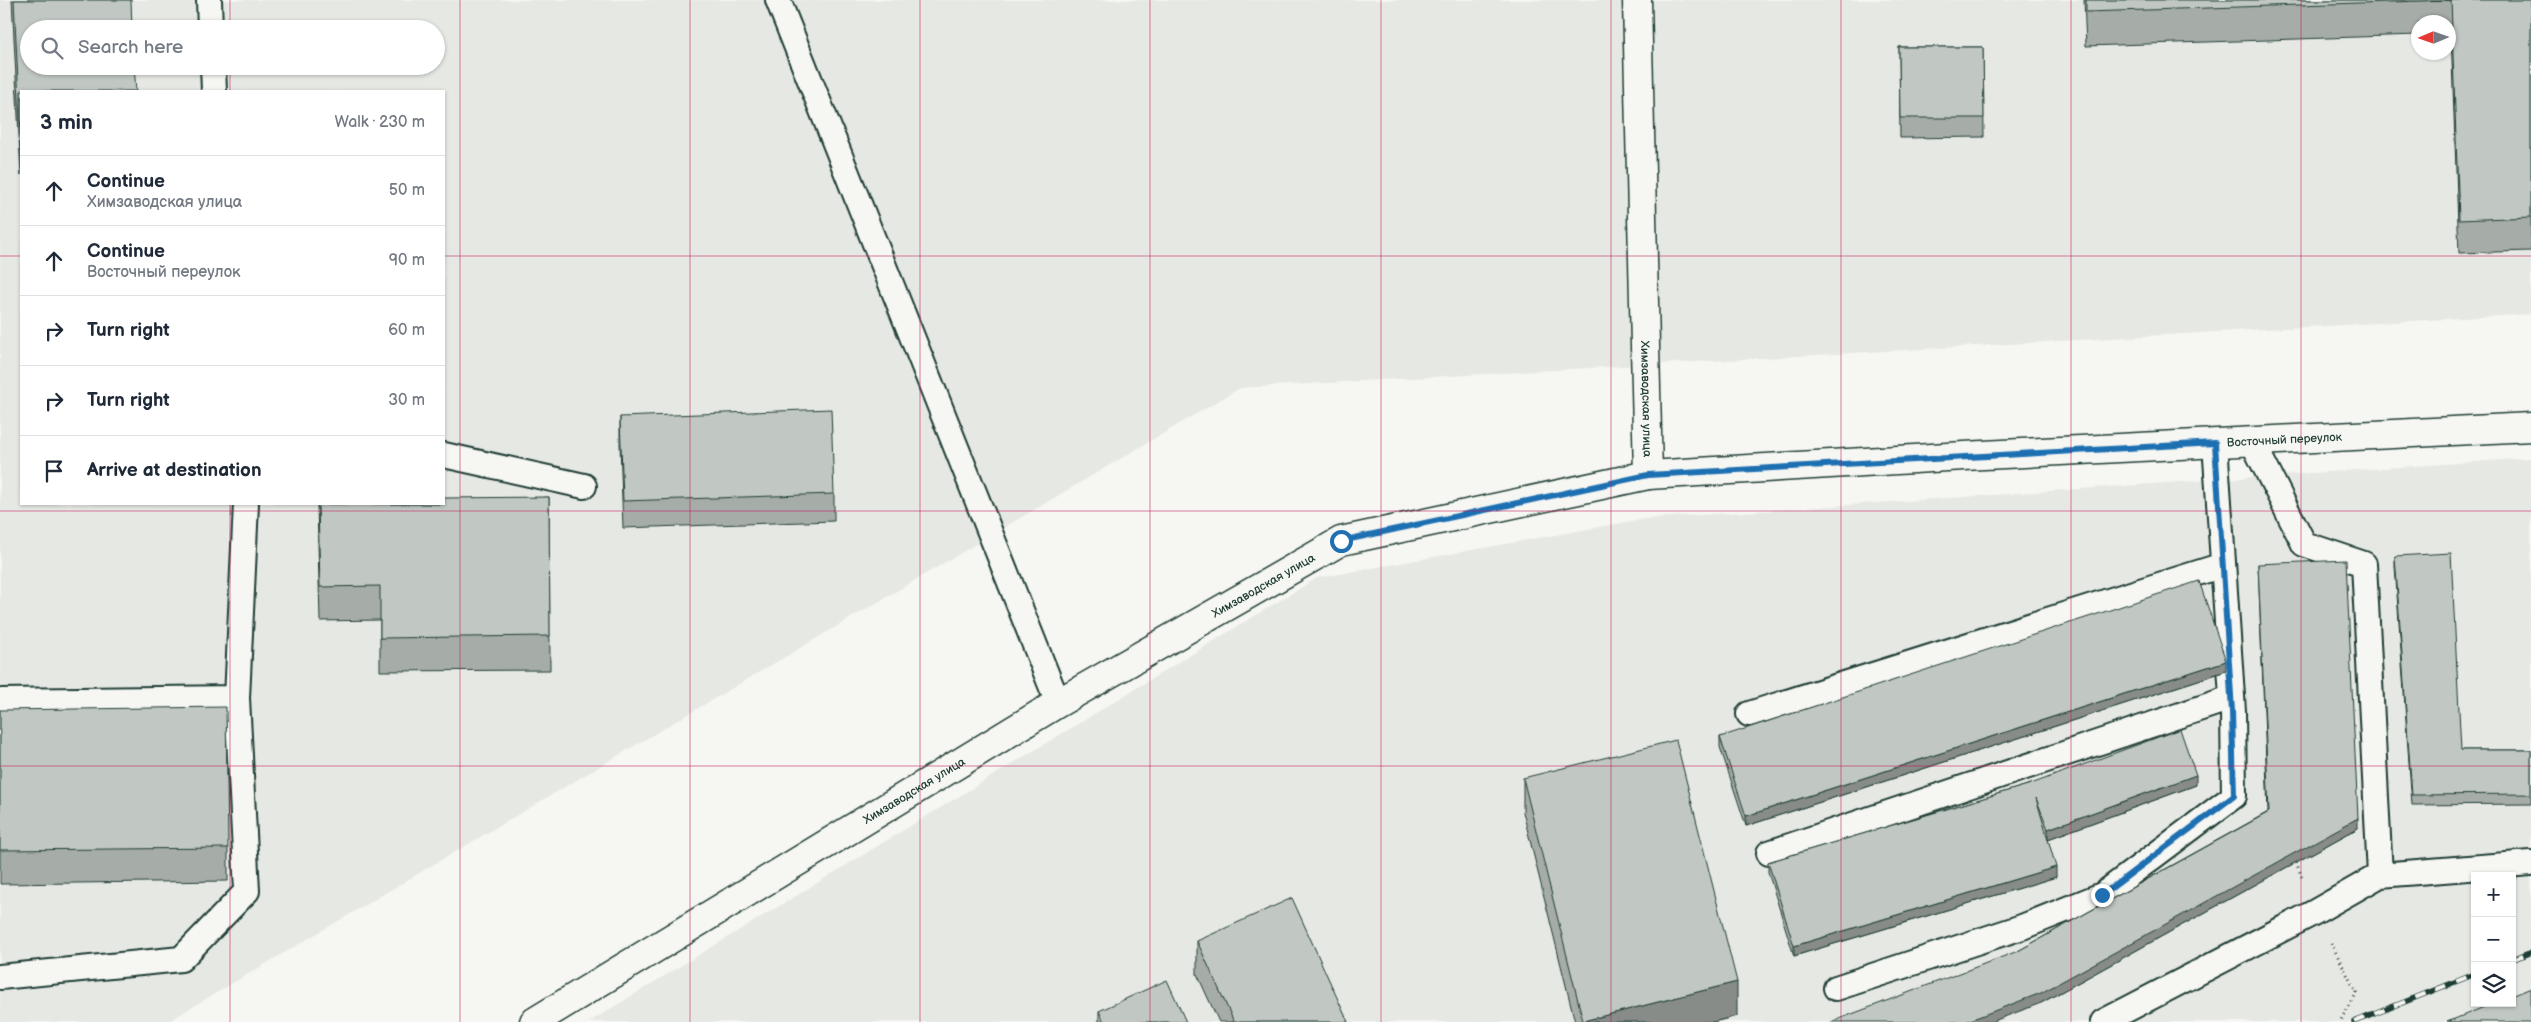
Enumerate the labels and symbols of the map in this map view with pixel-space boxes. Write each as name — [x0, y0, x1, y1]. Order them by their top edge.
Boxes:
north arrow — [2411, 15, 2456, 60]
street label: Химзаводская улица — [1637, 340, 1655, 457]
street label: Восточный переулок — [2226, 429, 2343, 450]
route start — [1330, 530, 1353, 553]
street label: Химзаводская улица — [1209, 550, 1318, 621]
street label: Химзаводская улица — [860, 754, 968, 827]
route end — [2091, 884, 2114, 907]

